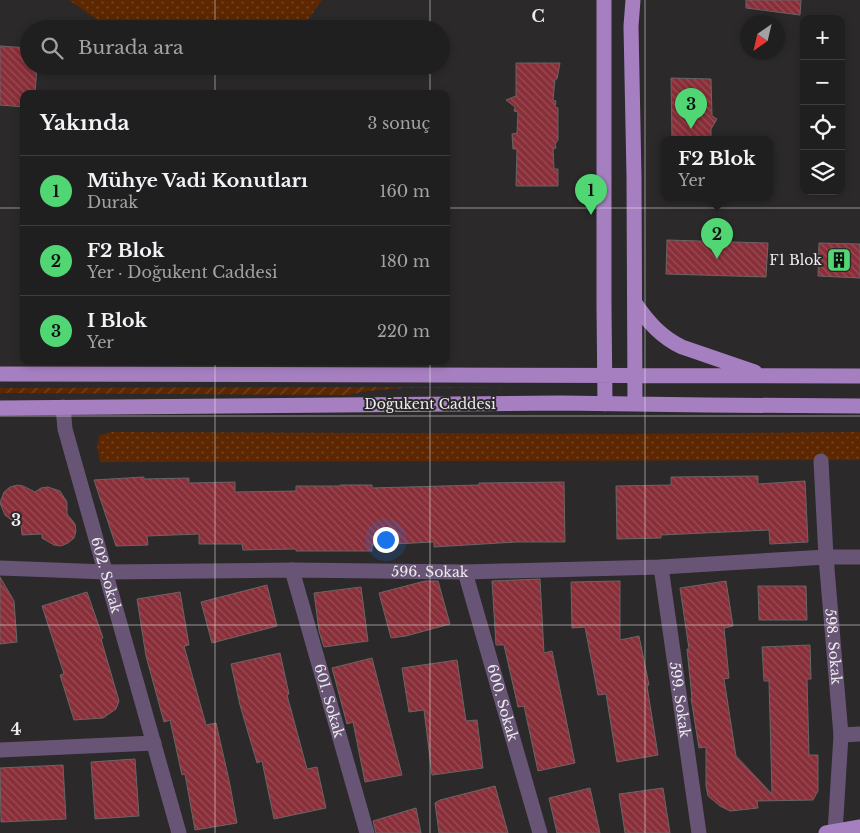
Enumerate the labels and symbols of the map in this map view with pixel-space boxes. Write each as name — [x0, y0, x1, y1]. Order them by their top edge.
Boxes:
text: C — [531, 6, 545, 26]
north arrow — [740, 15, 785, 60]
pin: 3 — [675, 88, 707, 129]
pin: 1 — [575, 174, 607, 215]
pin: 2 — [701, 218, 733, 259]
building icon: F1 Blok — [826, 247, 852, 273]
place label: F1 Blok — [769, 251, 822, 269]
street label: Doğukent Caddesi — [364, 395, 496, 413]
text: 3 — [11, 510, 21, 530]
your location — [373, 527, 399, 553]
street label: 602. Sokak — [87, 535, 126, 616]
street label: 596. Sokak — [391, 562, 469, 581]
street label: 598. Sokak — [821, 608, 846, 686]
street label: 599. Sokak — [666, 660, 694, 739]
street label: 601. Sokak — [310, 662, 349, 740]
street label: 600. Sokak — [483, 662, 522, 744]
text: 4 — [11, 719, 21, 739]

